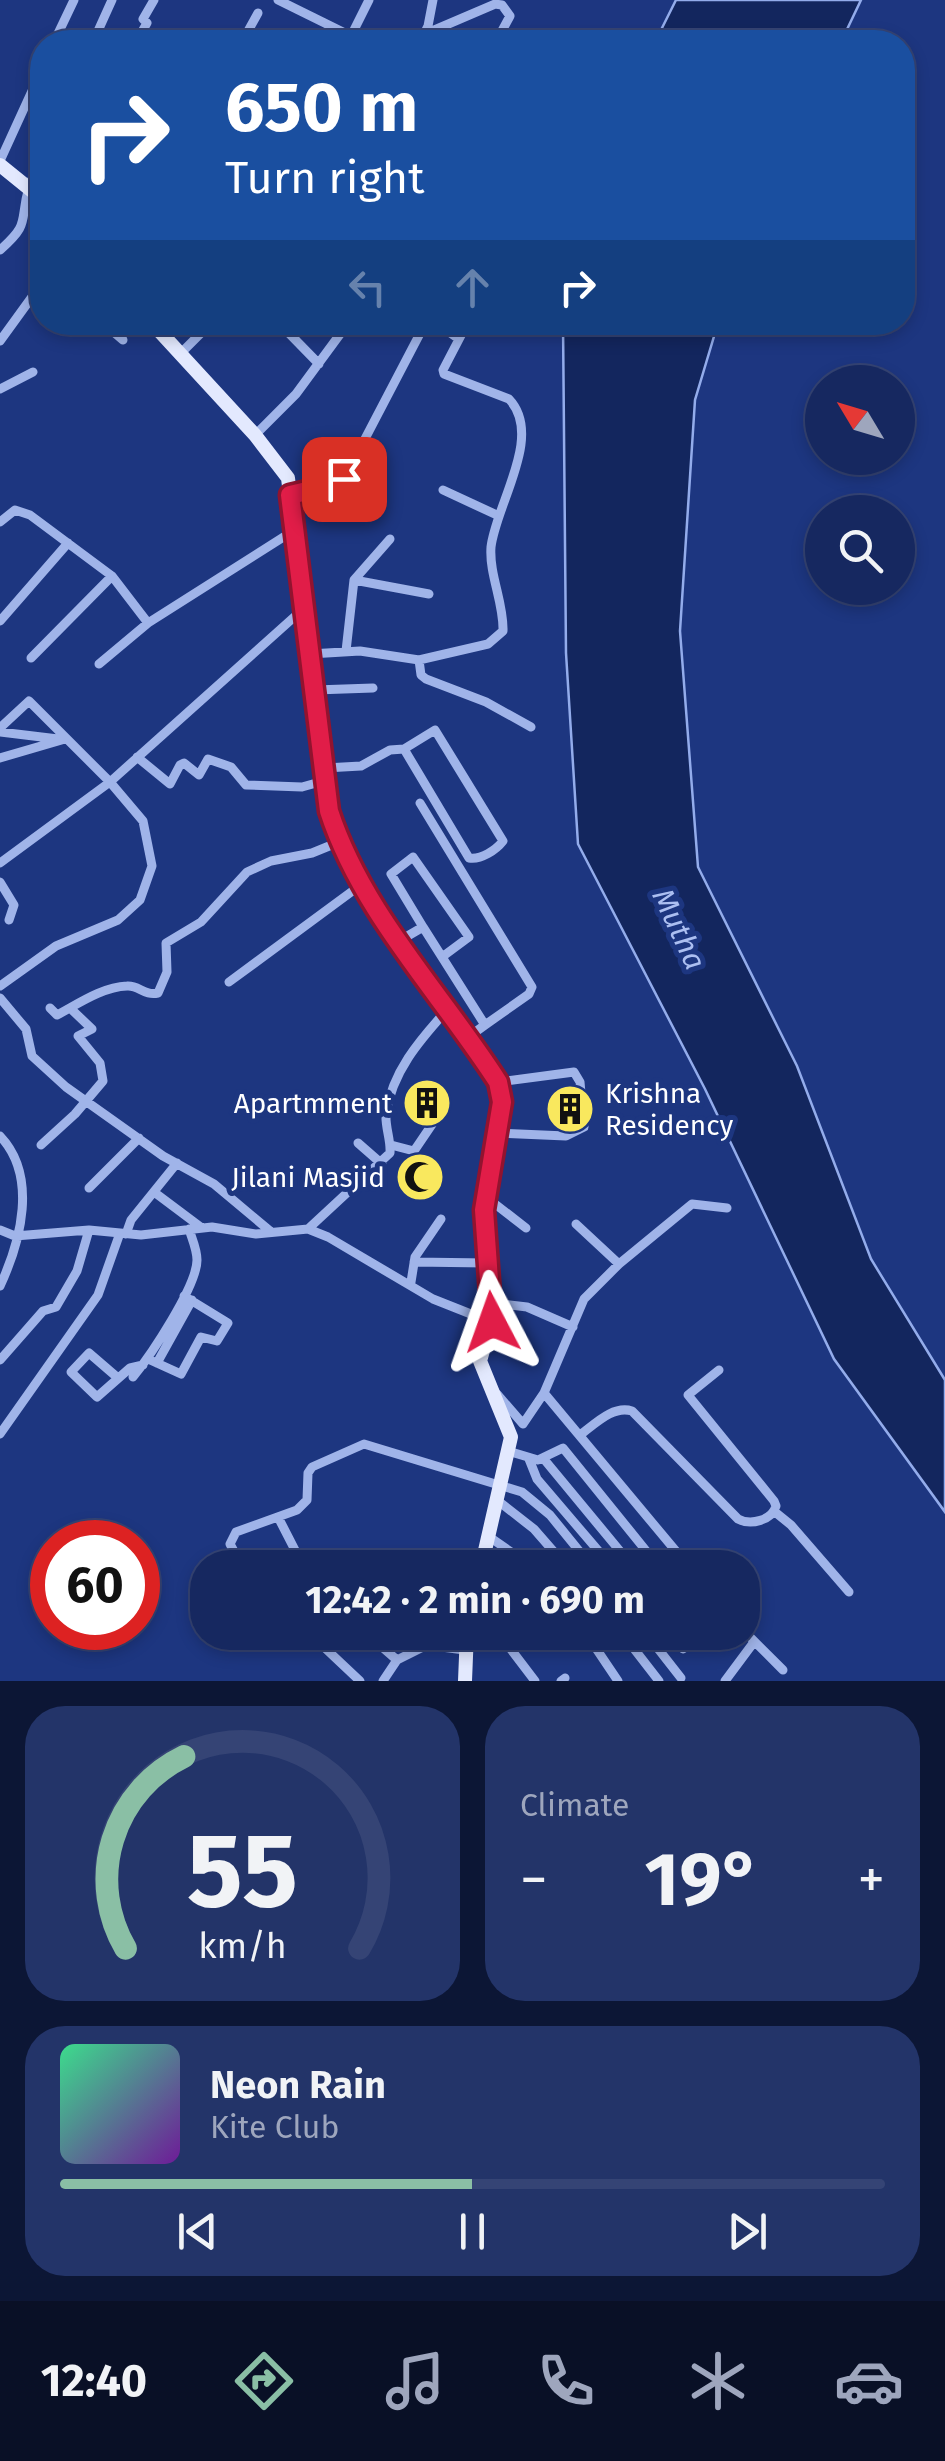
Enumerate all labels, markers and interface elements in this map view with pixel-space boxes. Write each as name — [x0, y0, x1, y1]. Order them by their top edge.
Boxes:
text: 650 m — [225, 66, 418, 150]
icon: right — [60, 70, 190, 200]
text: Turn right — [225, 151, 424, 205]
icon: left — [340, 260, 395, 315]
icon: ahead — [445, 260, 500, 315]
icon: right — [550, 260, 605, 315]
north arrow — [805, 365, 915, 475]
map controls — [805, 365, 915, 605]
pin — [302, 437, 387, 522]
icon: arrive — [317, 452, 372, 507]
button: search — [805, 495, 915, 605]
water label: Mutha — [645, 883, 713, 975]
building icon: Apartmment — [401, 1077, 453, 1129]
place label: Krishna Residency — [605, 1077, 734, 1142]
building icon: Krishna Residency — [544, 1083, 596, 1135]
place label: Apartmment — [234, 1087, 393, 1120]
mosque icon: Jilani Masjid — [394, 1151, 446, 1203]
place label: Jilani Masjid — [231, 1161, 385, 1194]
position arrow — [440, 1270, 544, 1374]
speed limit sign: 60 — [30, 1520, 160, 1650]
text: 12:42 · 2 min · 690 m — [305, 1577, 645, 1623]
text: Climate — [520, 1786, 629, 1824]
text: 55 — [187, 1809, 298, 1934]
text: 19° — [645, 1835, 760, 1925]
text: − — [520, 1847, 548, 1913]
text: + — [858, 1847, 885, 1913]
text: km/h — [198, 1925, 287, 1967]
text: Neon Rain — [210, 2062, 386, 2108]
text: Kite Club — [210, 2108, 339, 2146]
icon: previous — [170, 2204, 225, 2259]
icon: pause — [445, 2204, 500, 2259]
icon: next — [720, 2204, 775, 2259]
icon: directions — [229, 2346, 299, 2416]
icon: music — [380, 2346, 450, 2416]
icon: phone — [531, 2346, 601, 2416]
icon: climate — [683, 2346, 753, 2416]
icon: car — [834, 2346, 904, 2416]
text: 12:40 — [41, 2354, 147, 2408]

